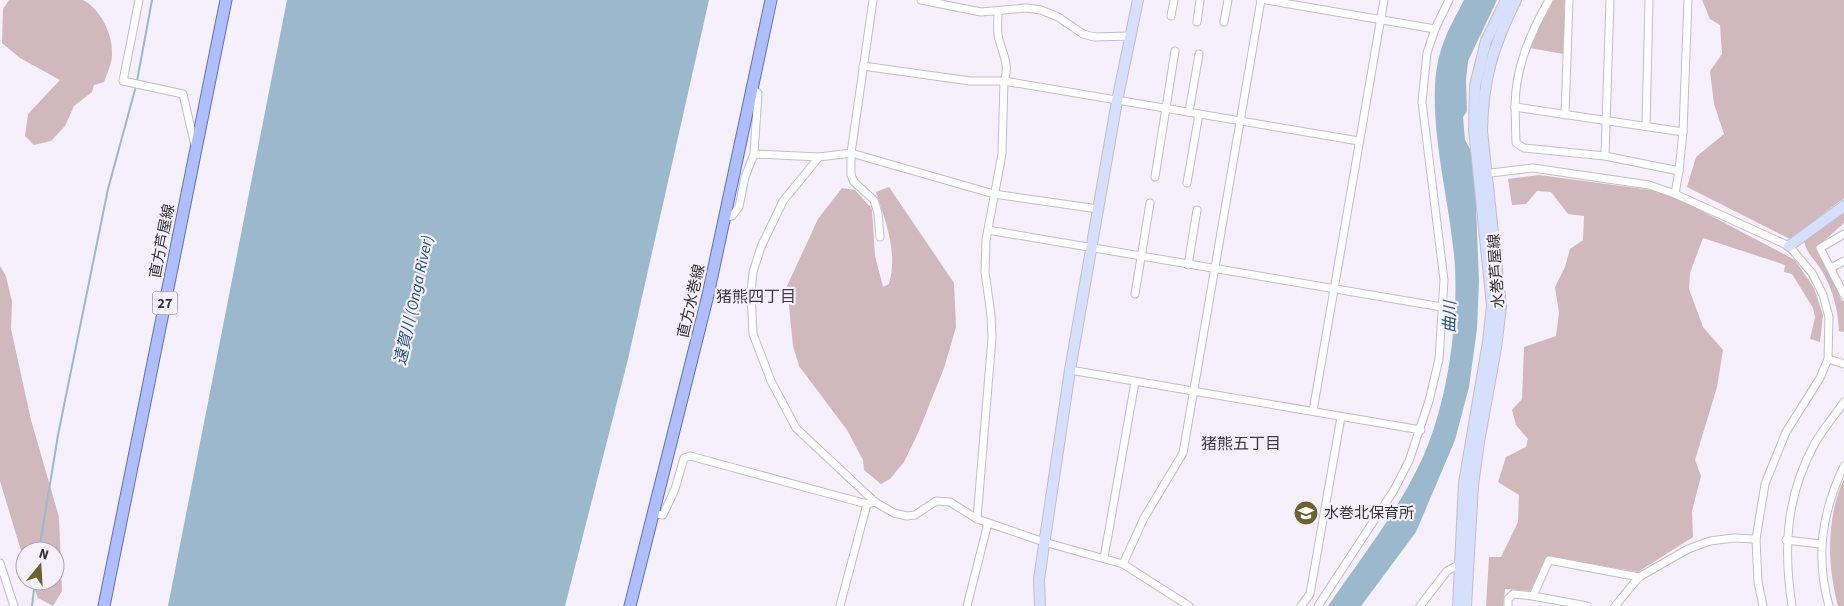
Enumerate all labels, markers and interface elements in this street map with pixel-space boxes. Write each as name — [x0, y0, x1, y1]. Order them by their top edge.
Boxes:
street label: 直方芦屋線 — [145, 202, 180, 280]
water label: 遠賀川 (Onga River) — [389, 233, 438, 367]
street label: 水巻芦屋線 — [1483, 233, 1510, 309]
street label: 直方水巻線 — [673, 262, 710, 340]
district label: 猪熊四丁目 — [716, 286, 796, 308]
road number: 27 — [152, 292, 178, 314]
water label: 曲川 — [1439, 299, 1461, 333]
district label: 猪熊五丁目 — [1201, 433, 1281, 455]
school or university icon: 水巻北保育所 — [1293, 500, 1319, 526]
place label: 水巻北保育所 — [1324, 503, 1414, 524]
north arrow — [15, 541, 65, 591]
text: N — [36, 544, 51, 566]

